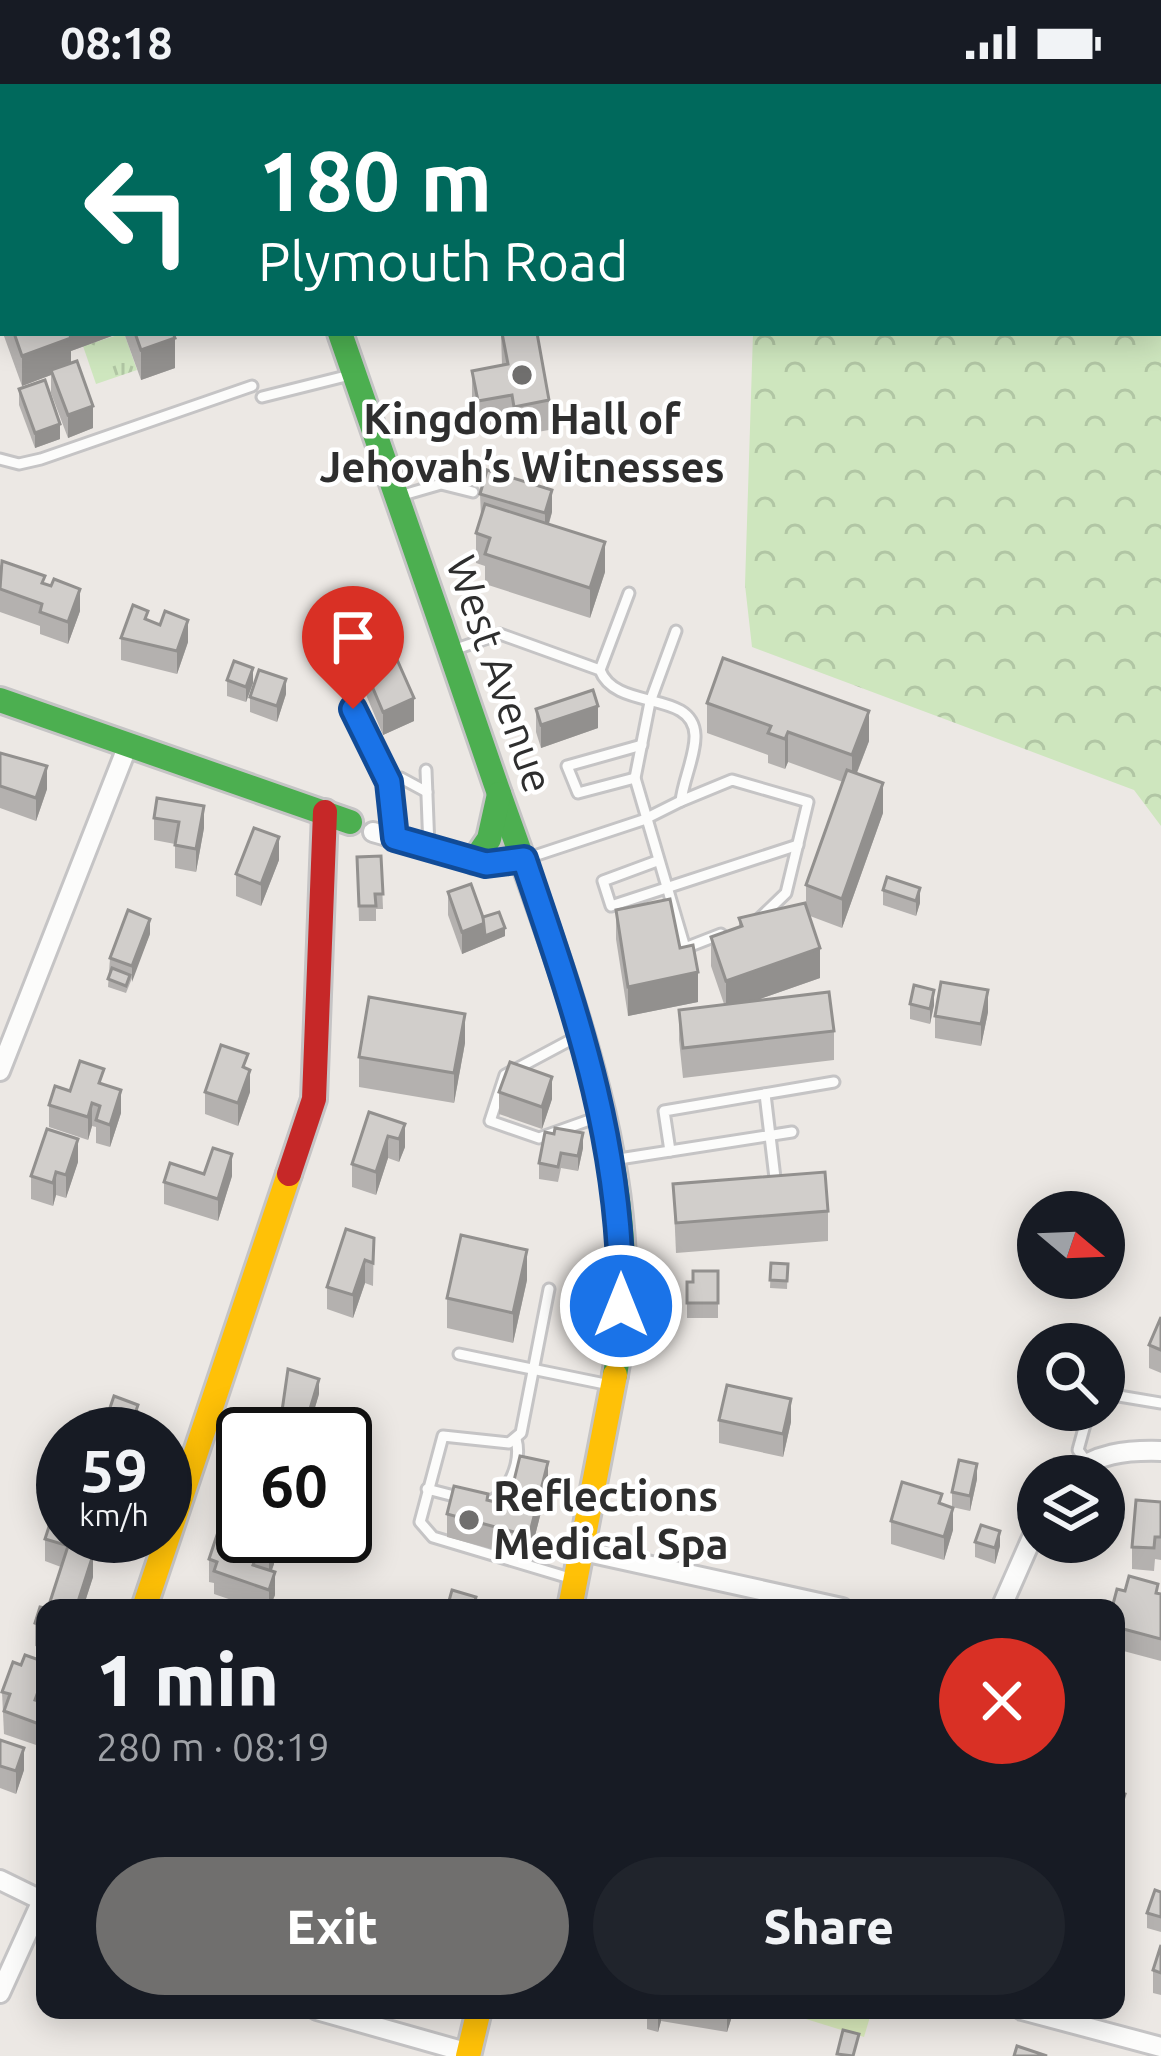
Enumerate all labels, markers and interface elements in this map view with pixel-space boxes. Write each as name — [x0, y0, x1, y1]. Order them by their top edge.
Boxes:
text: 08:18 — [60, 17, 173, 68]
icon: left — [60, 132, 216, 288]
text: 180 m — [258, 133, 492, 227]
text: Plymouth Road — [258, 231, 628, 291]
marker: Kingdom Hall of Jehovah’s Witnesses — [509, 362, 535, 388]
place label: Kingdom Hall of Jehovah’s Witnesses — [319, 395, 725, 490]
street label: West Avenue — [438, 549, 563, 798]
pin — [302, 586, 404, 709]
icon: arrive — [320, 604, 386, 670]
north arrow — [1017, 1191, 1125, 1299]
map controls — [1017, 1191, 1125, 1563]
position arrow — [558, 1243, 684, 1369]
button: search — [1017, 1323, 1125, 1431]
speed limit sign: 60 — [216, 1407, 372, 1563]
text: 59 — [80, 1436, 148, 1503]
button: layers — [1017, 1455, 1125, 1563]
place label: Reflections Medical Spa — [493, 1472, 729, 1567]
text: km/h — [79, 1498, 149, 1532]
marker: Reflections Medical Spa — [456, 1507, 482, 1533]
button: close — [939, 1638, 1065, 1764]
text: 1 min — [96, 1639, 279, 1720]
text: 280 m · 08:19 — [96, 1725, 330, 1768]
button: Exit — [96, 1857, 569, 1995]
button: Share — [593, 1857, 1065, 1995]

